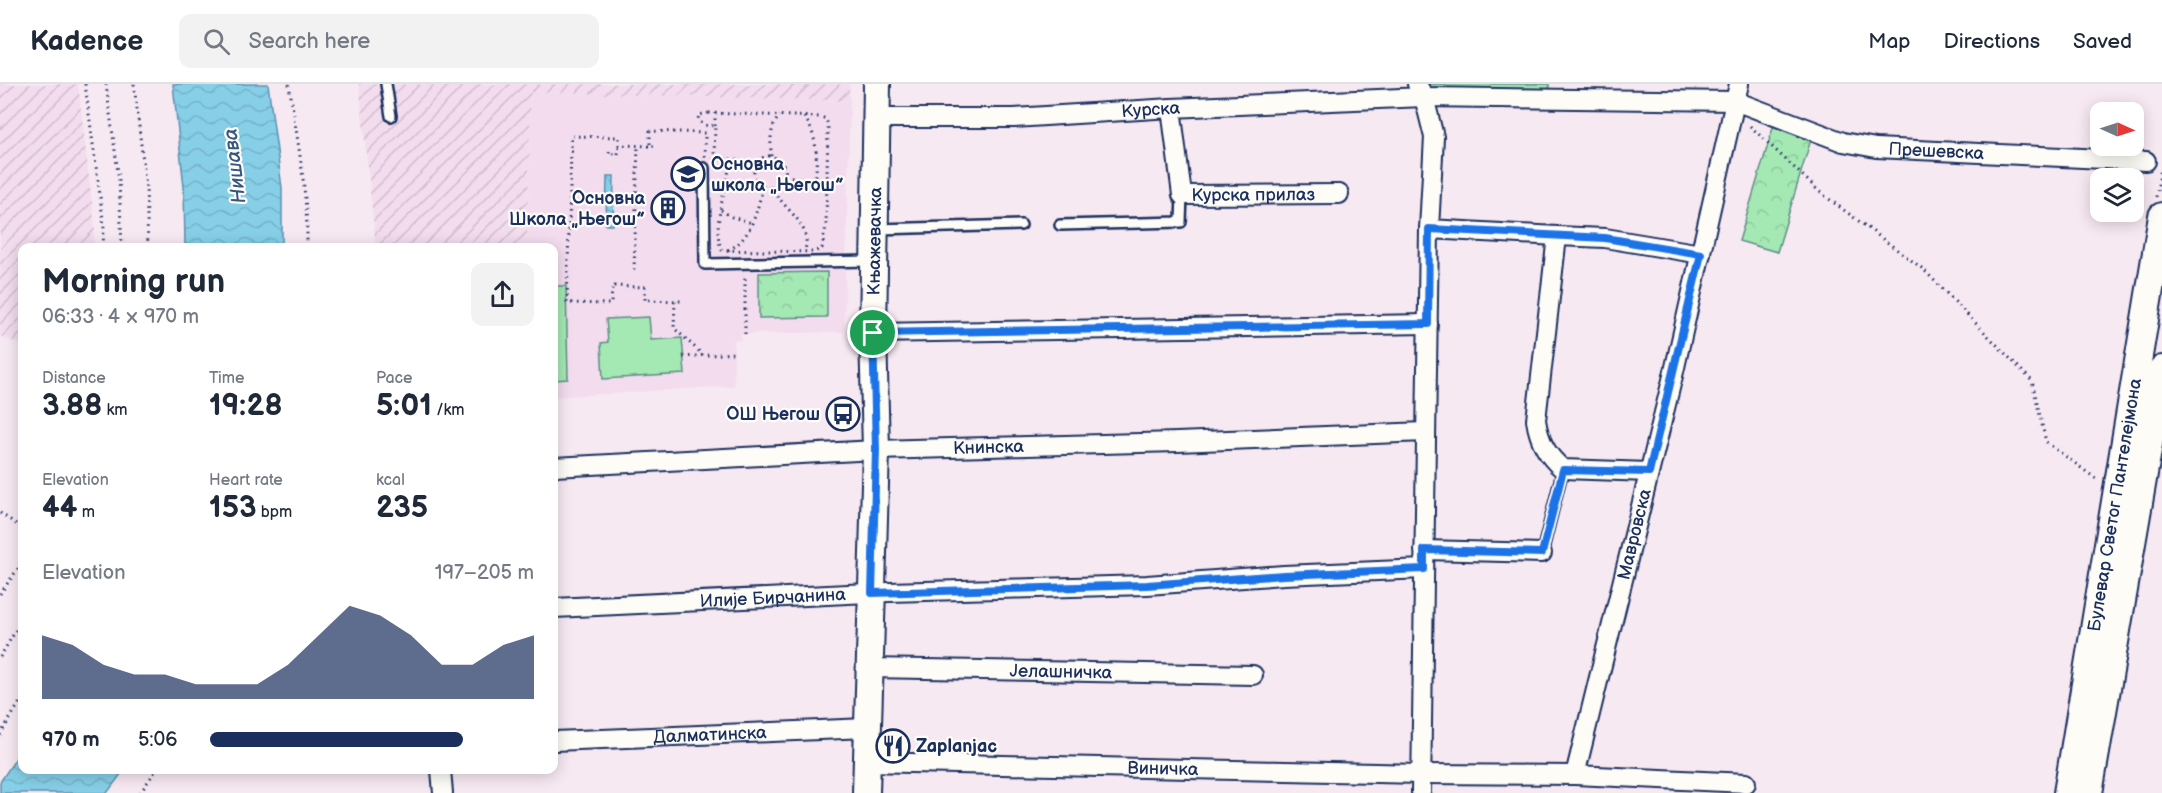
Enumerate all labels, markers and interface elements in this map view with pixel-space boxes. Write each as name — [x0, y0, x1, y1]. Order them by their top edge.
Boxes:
search box — [179, 14, 599, 68]
text: Kadence — [30, 25, 143, 58]
icon: search — [200, 25, 233, 58]
text: Search here — [248, 28, 370, 55]
text: Map — [1868, 29, 1911, 54]
text: Directions — [1944, 29, 2040, 54]
text: Saved — [2073, 29, 2132, 54]
street label: Курска — [1121, 97, 1181, 122]
north arrow — [2090, 102, 2144, 156]
map controls — [2090, 102, 2144, 222]
water label: Нишава — [218, 127, 252, 205]
street label: Прешевска — [1888, 138, 1985, 164]
place label: Основна школа „Његош” — [711, 154, 844, 196]
school or university icon: Основна школа „Његош” — [670, 156, 706, 192]
button: layers — [2090, 168, 2144, 222]
street label: Курска прилаз — [1191, 184, 1316, 205]
street label: Књажевачка — [863, 187, 886, 295]
place label: Основна Школа „Његош” — [509, 188, 646, 230]
building icon: Основна Школа „Његош” — [650, 190, 686, 226]
text: Morning run — [42, 262, 225, 302]
button: share — [471, 263, 534, 326]
text: 06:33 · 4 × 970 m — [42, 305, 199, 329]
pin — [847, 307, 898, 358]
icon: arrive — [856, 316, 889, 349]
text: Distance — [42, 369, 106, 388]
text: Time — [209, 369, 244, 388]
text: Pace — [376, 369, 412, 388]
street label: Булевар Светог Пантелејмона — [2083, 376, 2146, 633]
text: 3.88 — [42, 388, 102, 424]
text: 19:28 — [209, 388, 282, 424]
text: 5:01 — [376, 388, 432, 424]
bus stop icon: ОШ Његош — [825, 396, 861, 432]
text: km — [102, 401, 128, 420]
text: /km — [432, 401, 464, 420]
place label: ОШ Његош — [726, 404, 820, 425]
street label: Книнска — [953, 436, 1025, 458]
text: Elevation — [42, 471, 109, 490]
text: Heart rate — [209, 471, 283, 490]
text: kcal — [376, 471, 405, 490]
street label: Мавровска — [1613, 486, 1656, 582]
text: 44 — [42, 490, 77, 526]
text: 153 — [209, 490, 256, 526]
text: 235 — [376, 490, 428, 526]
text: m — [77, 503, 95, 522]
text: bpm — [256, 503, 292, 522]
text: Elevation — [42, 561, 125, 585]
text: 197–205 m — [435, 561, 534, 585]
street label: Илије Бирчанина — [699, 584, 847, 612]
street label: Јелашничка — [1009, 660, 1113, 683]
street label: Далматинска — [653, 722, 767, 747]
text: 970 m — [42, 728, 100, 752]
text: 5:06 — [138, 728, 177, 752]
restaurant icon: Zaplanjac — [875, 728, 911, 764]
place label: Zaplanjac — [916, 736, 997, 757]
street label: Виничка — [1127, 757, 1199, 780]

